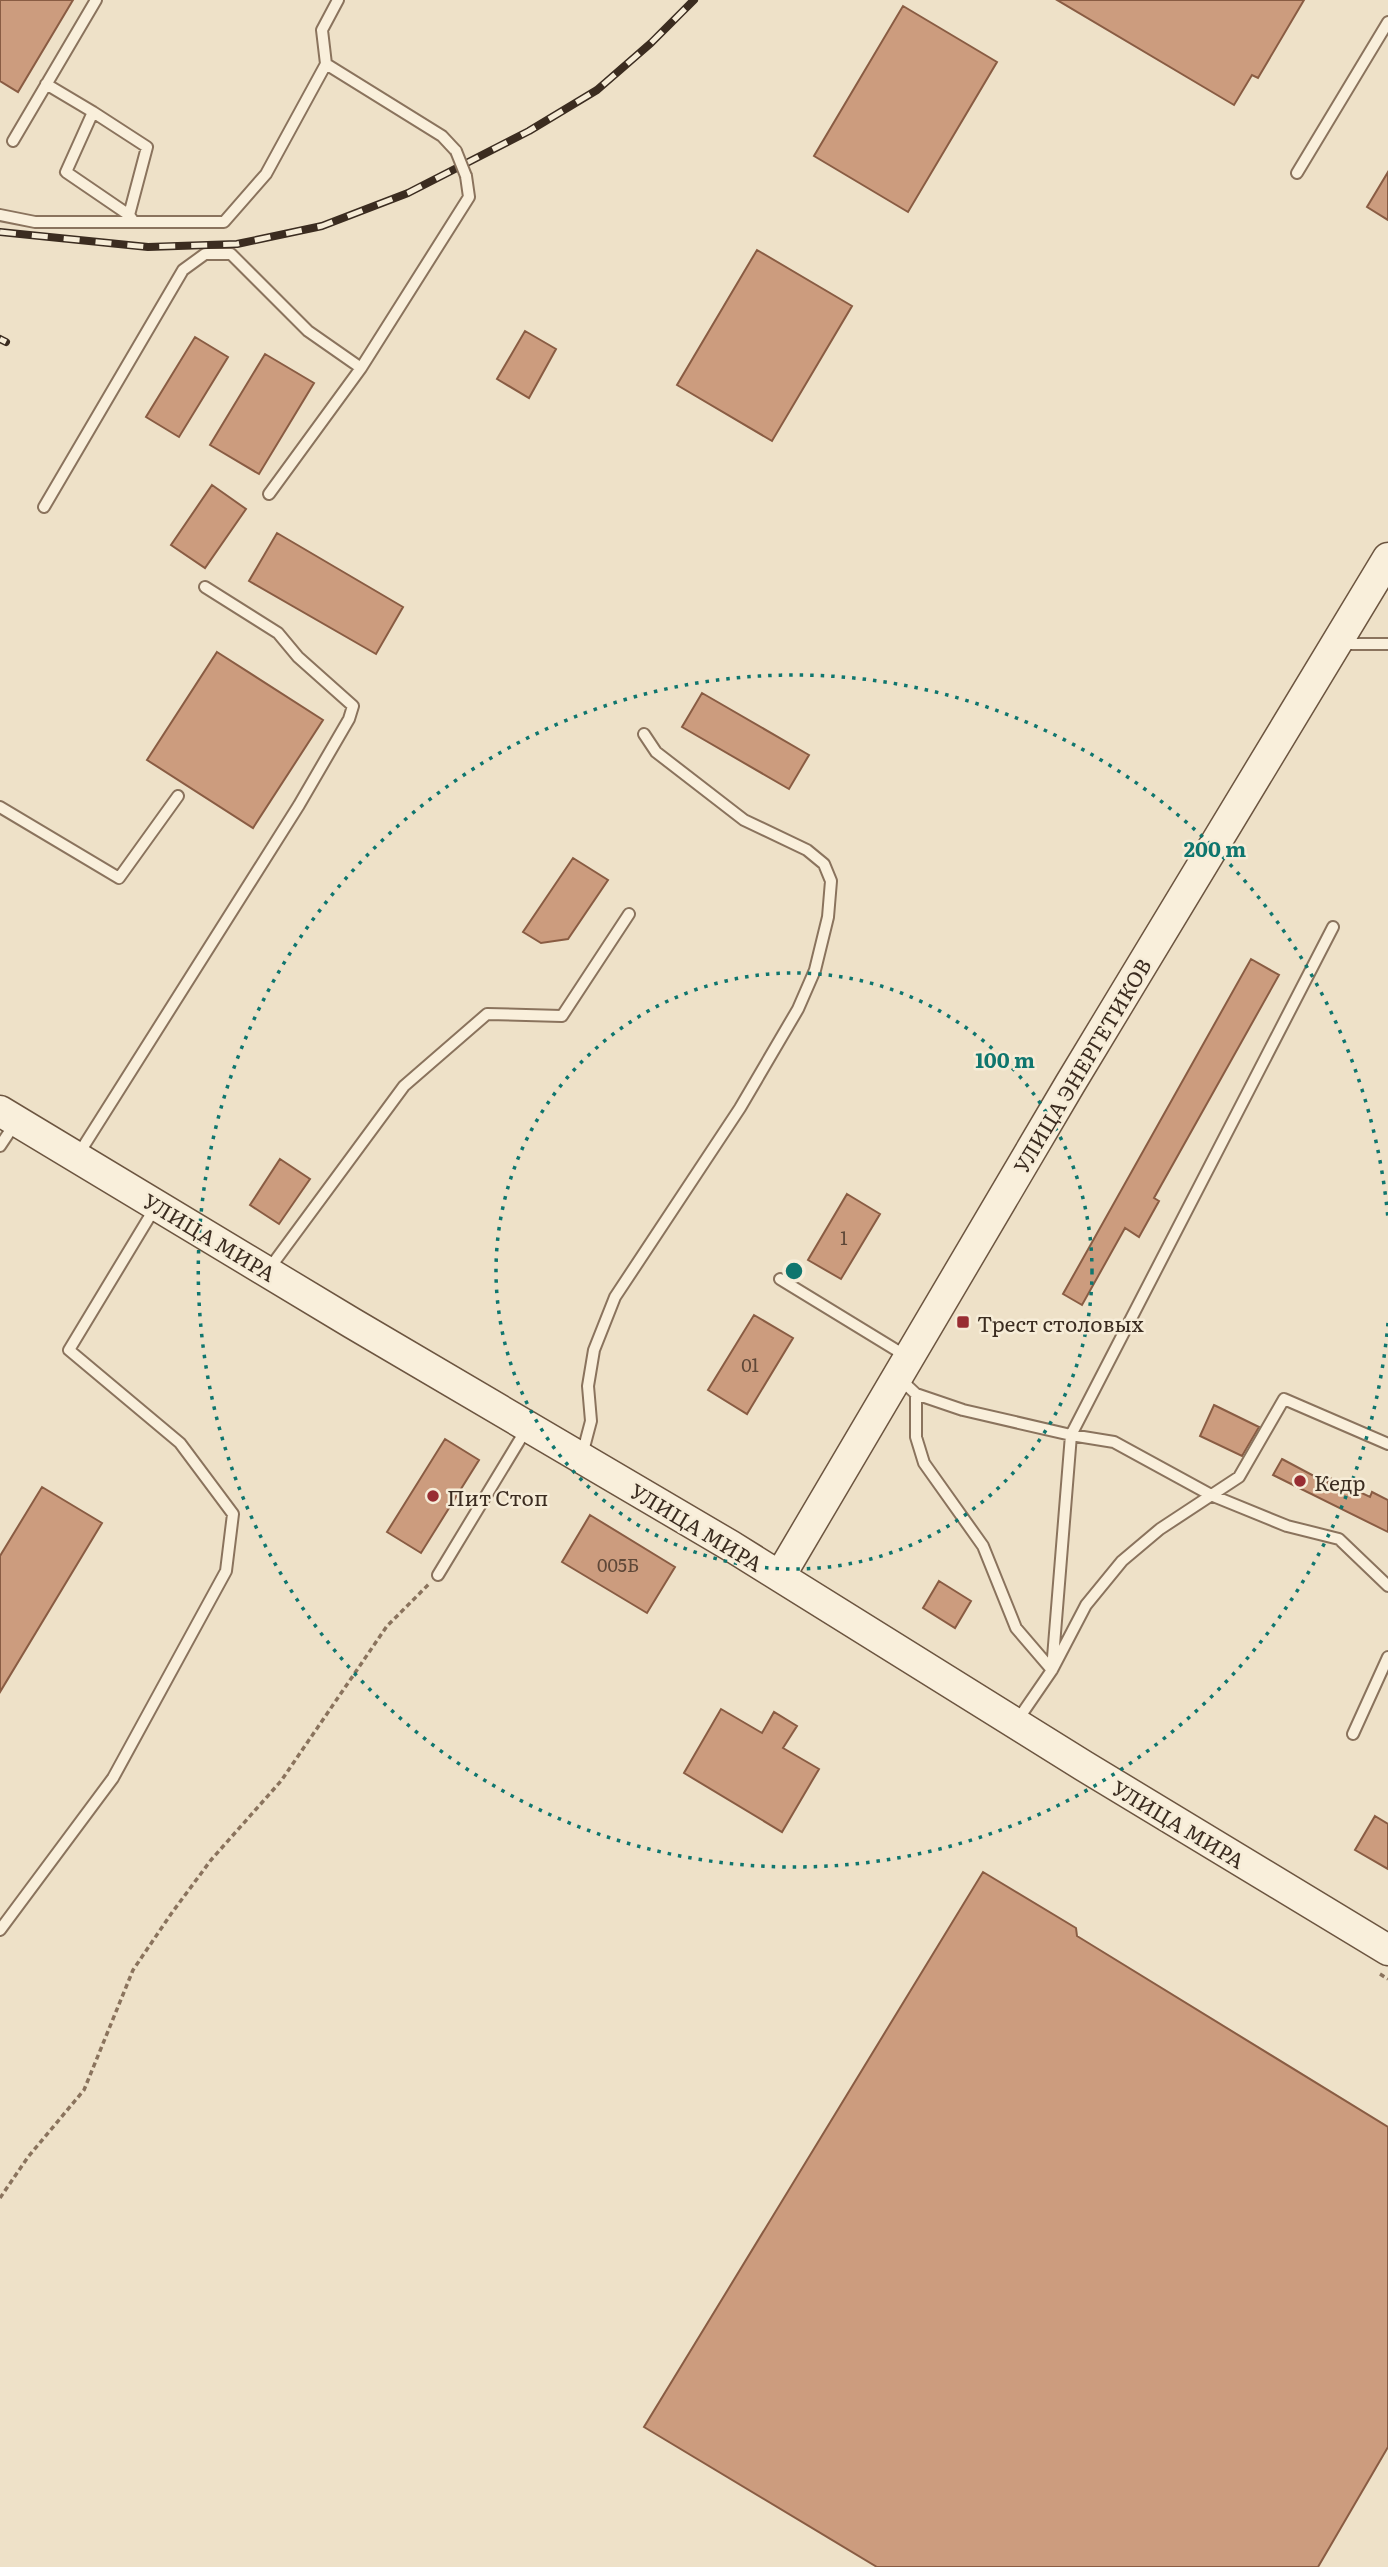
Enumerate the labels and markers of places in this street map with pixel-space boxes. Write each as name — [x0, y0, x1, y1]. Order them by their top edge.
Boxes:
centre of rings — [782, 1259, 806, 1283]
place label: Трест столовых — [977, 1307, 1144, 1338]
marker: Трест столовых — [955, 1314, 971, 1330]
place label: Кедр — [1314, 1466, 1365, 1497]
marker: Кедр — [1292, 1473, 1308, 1489]
place label: Пит Стоп — [447, 1481, 548, 1512]
marker: Пит Стоп — [425, 1488, 441, 1504]

